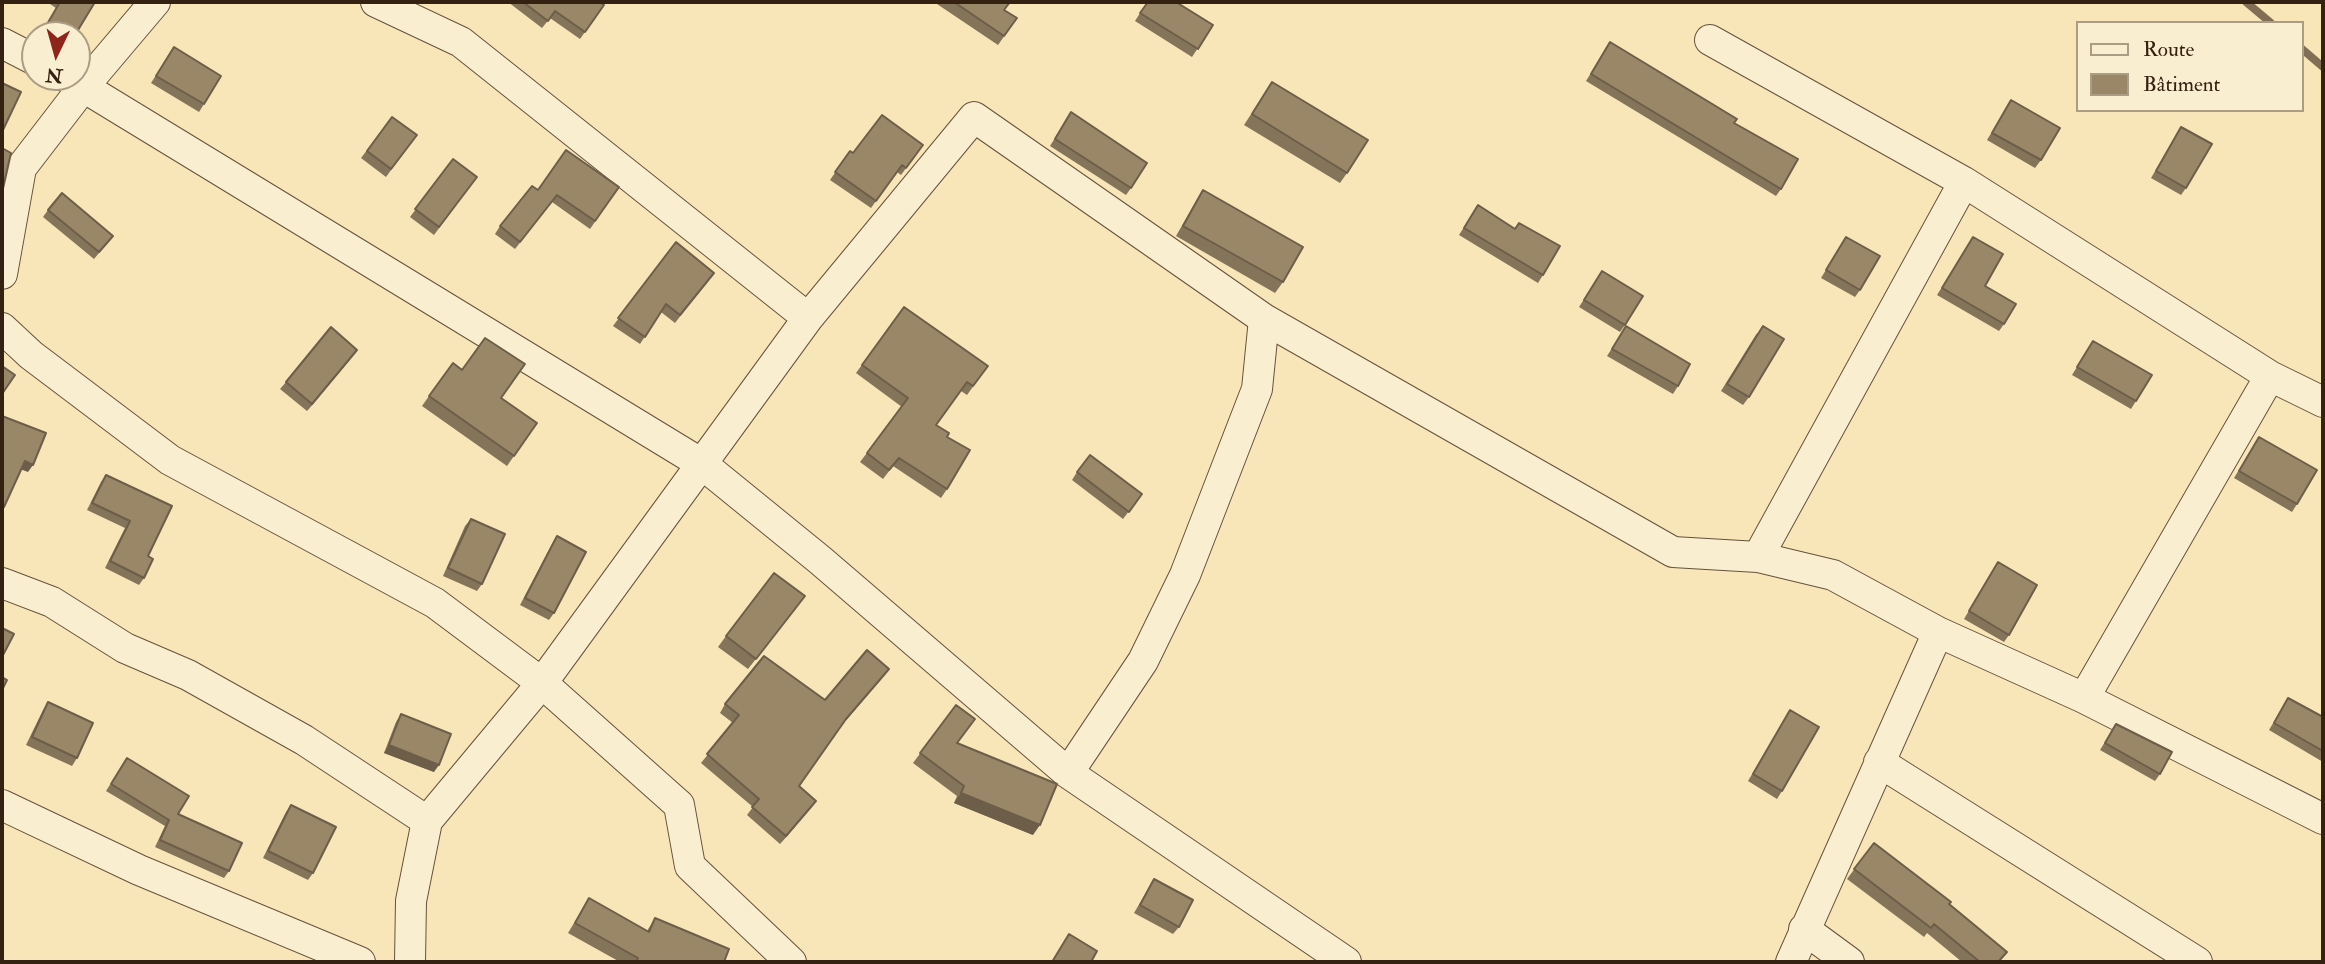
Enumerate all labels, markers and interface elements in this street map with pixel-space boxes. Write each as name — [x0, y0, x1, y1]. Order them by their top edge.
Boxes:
north arrow — [21, 21, 91, 91]
legend — [2076, 21, 2304, 112]
text: Route — [2143, 36, 2194, 63]
text: N — [45, 62, 64, 88]
text: Bâtiment — [2143, 71, 2220, 98]

